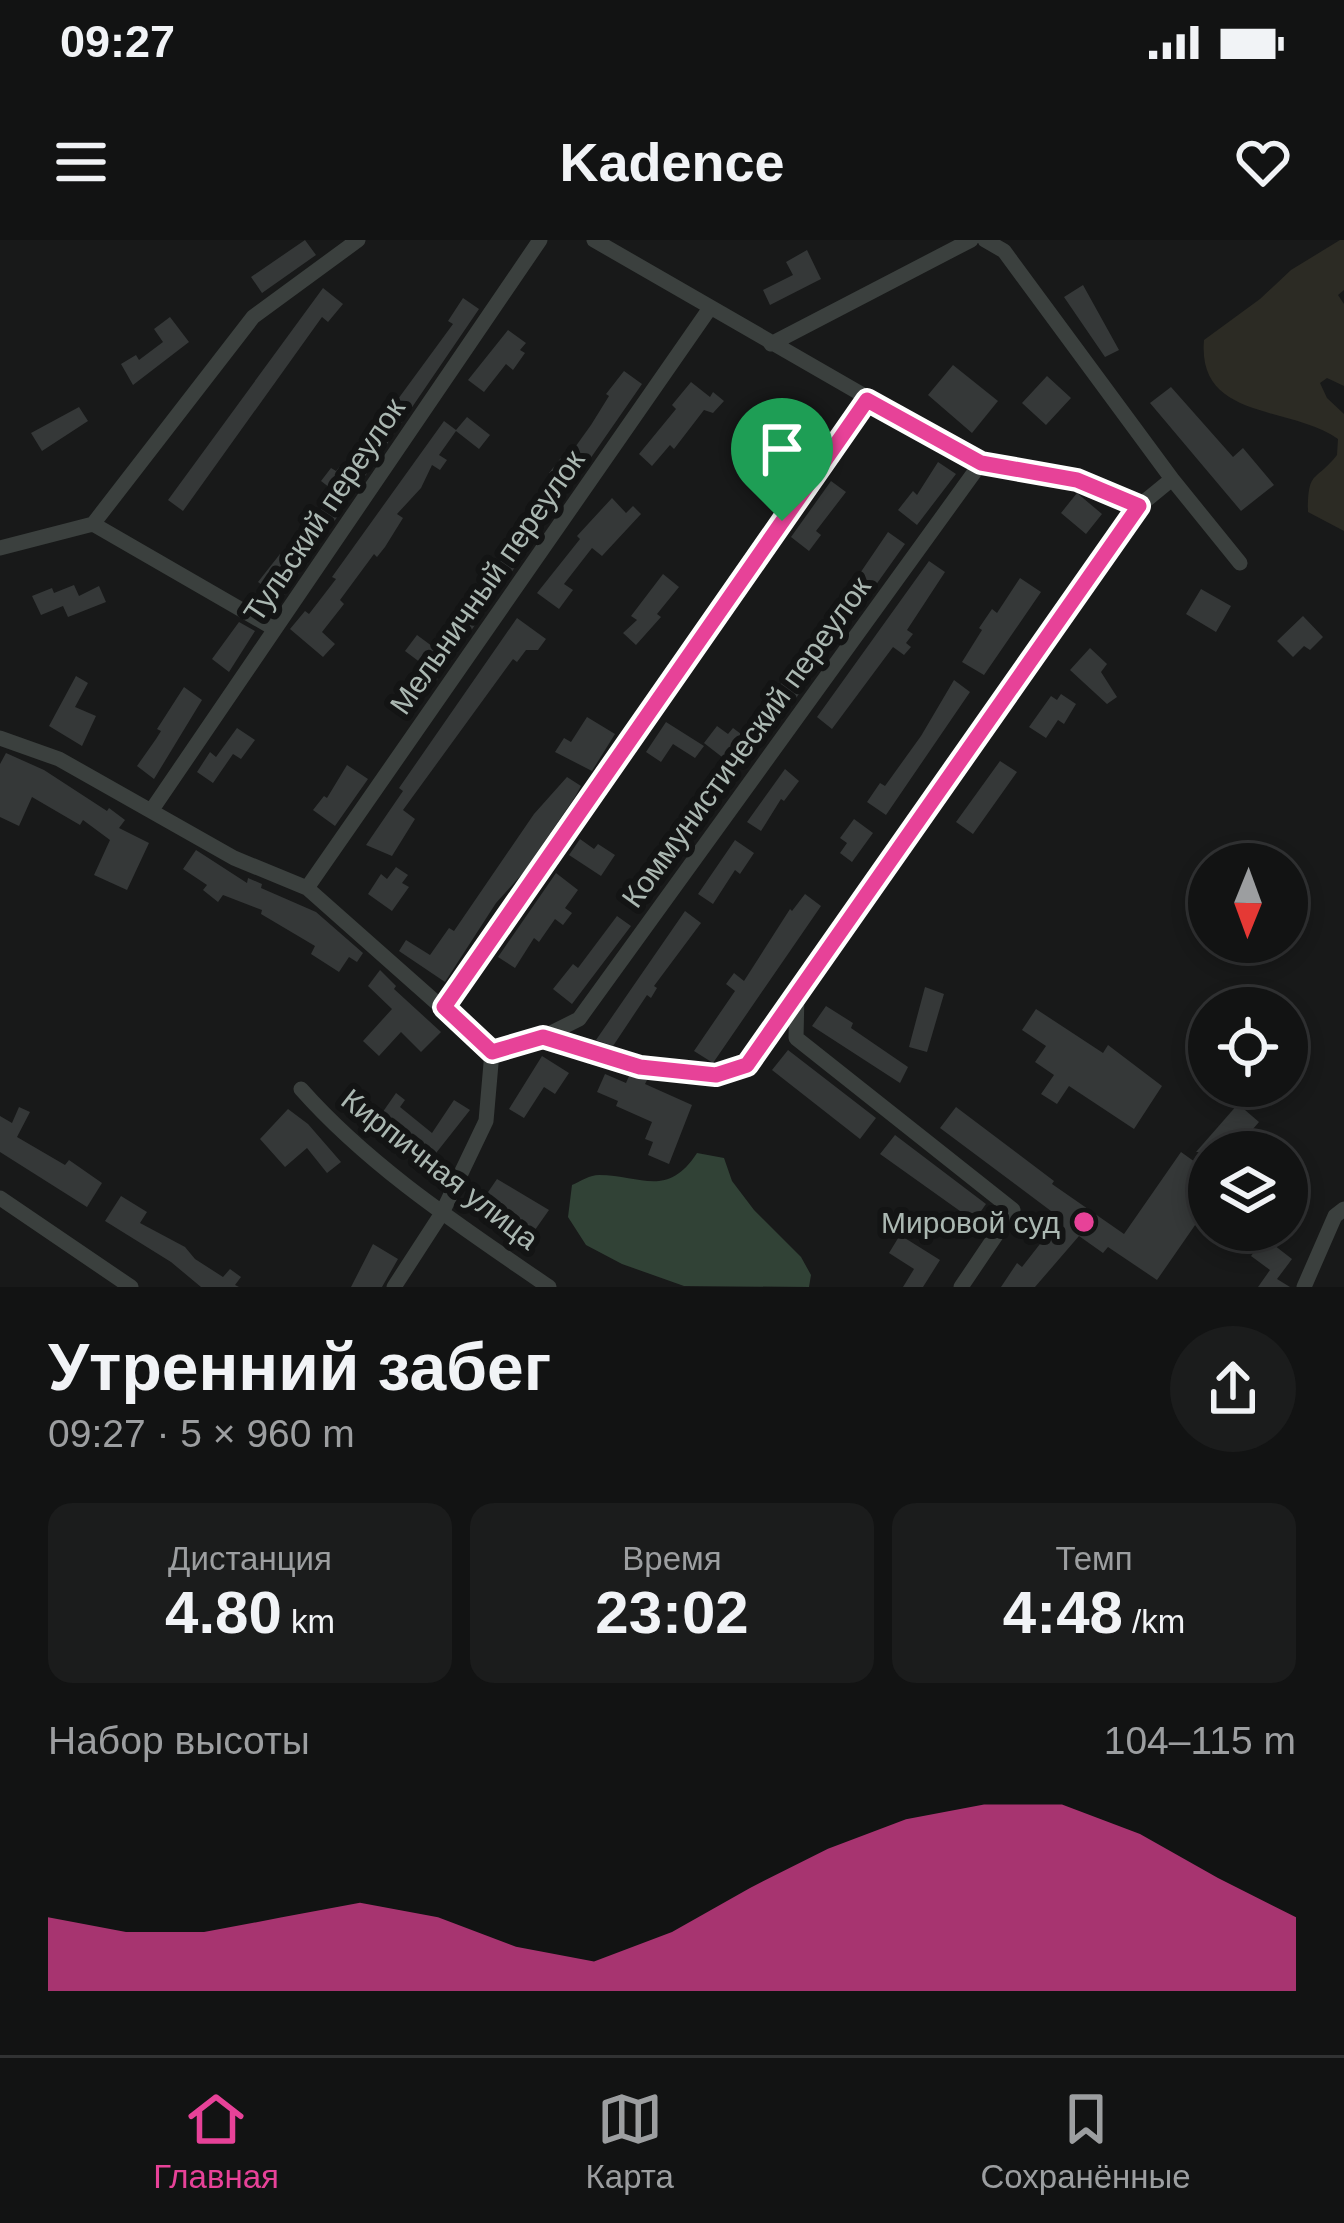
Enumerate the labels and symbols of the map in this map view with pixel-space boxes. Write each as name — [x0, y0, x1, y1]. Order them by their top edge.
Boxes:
street label: Тульский переулок — [237, 391, 411, 628]
pin — [731, 398, 833, 521]
street label: Мельничный переулок — [383, 443, 591, 720]
street label: Коммунистический переулок — [615, 570, 877, 913]
north arrow — [1188, 843, 1308, 963]
street label: Кирпичная улица — [335, 1082, 545, 1256]
place label: Мировой суд — [881, 1206, 1060, 1239]
marker: Мировой суд — [1071, 1209, 1097, 1235]

